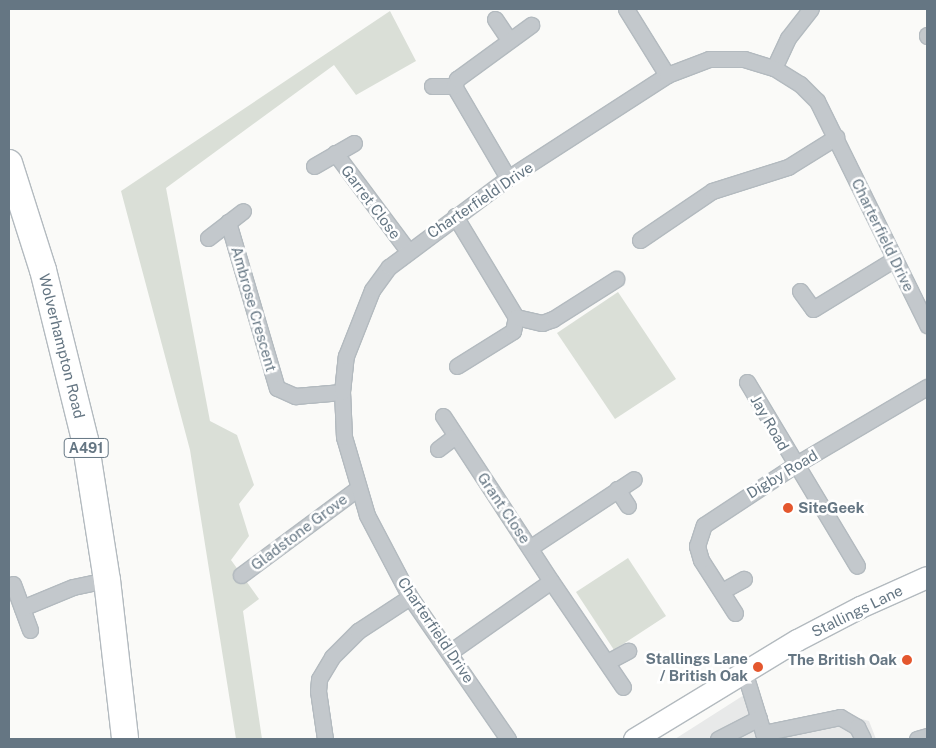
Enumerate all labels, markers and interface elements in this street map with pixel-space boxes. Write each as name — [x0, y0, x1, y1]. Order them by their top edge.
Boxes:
street label: Charterfield Drive — [424, 158, 536, 242]
street label: Garret Close — [337, 162, 405, 242]
street label: Charterfield Drive — [848, 176, 918, 294]
street label: Ambrose Crescent — [228, 244, 280, 374]
street label: Wolverhampton Road — [35, 272, 89, 420]
street label: Jay Road — [747, 392, 793, 454]
road number: A491 — [64, 436, 108, 459]
street label: Digby Road — [743, 446, 821, 502]
street label: Grant Close — [474, 469, 534, 547]
street label: Gladstone Grove — [247, 490, 351, 574]
place label: SiteGeek — [798, 499, 864, 517]
marker: SiteGeek — [782, 502, 794, 514]
street label: Charterfield Drive — [394, 574, 478, 686]
street label: Stallings Lane — [808, 581, 906, 641]
place label: Stallings Lane / British Oak — [645, 649, 748, 684]
place label: The British Oak — [788, 651, 897, 669]
marker: The British Oak — [901, 654, 913, 666]
marker: Stallings Lane / British Oak — [752, 661, 764, 673]

